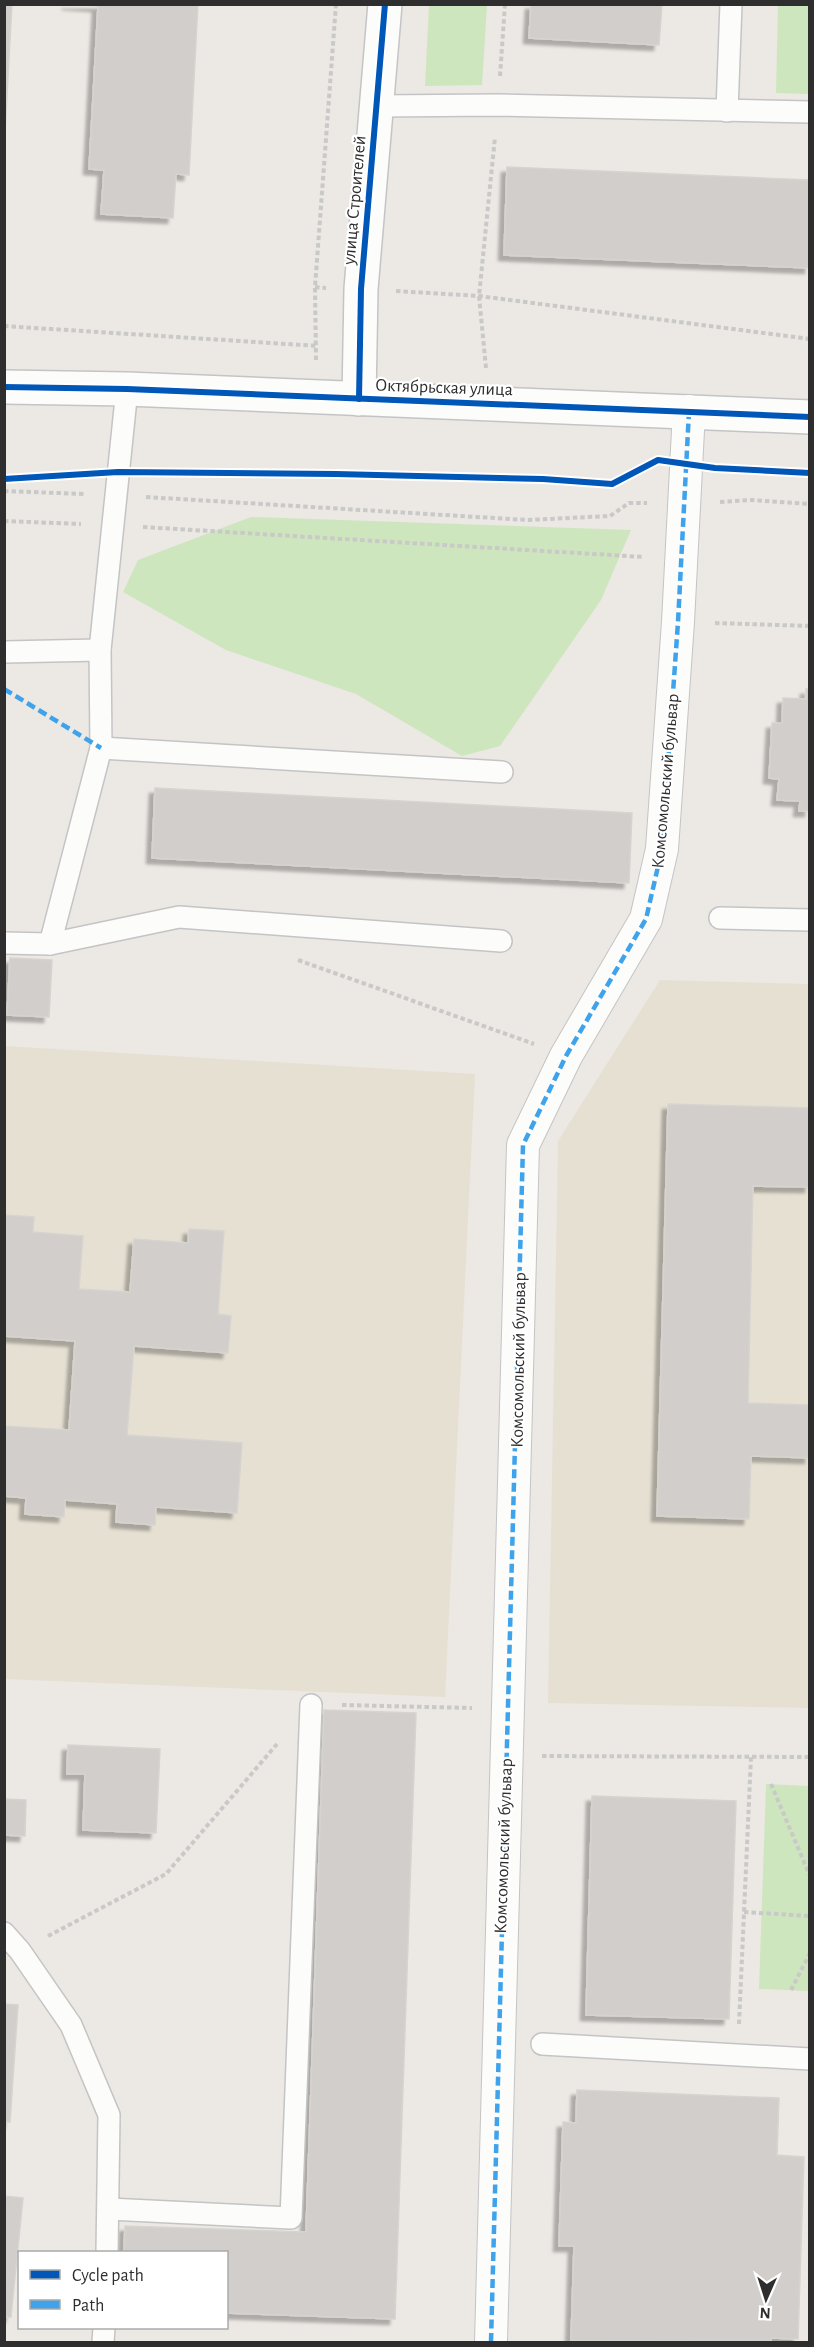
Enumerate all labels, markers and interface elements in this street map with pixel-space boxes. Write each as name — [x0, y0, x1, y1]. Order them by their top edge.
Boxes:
street label: улица Строителей — [340, 135, 370, 267]
street label: Октябрьская улица — [375, 376, 513, 399]
street label: Комсомольский бульвар — [648, 693, 683, 869]
street label: Комсомольский бульвар — [507, 1272, 530, 1448]
street label: Комсомольский бульвар — [491, 1758, 516, 1934]
legend — [18, 2251, 228, 2329]
text: Cycle path — [72, 2267, 144, 2285]
north arrow — [736, 2269, 796, 2329]
text: Path — [72, 2297, 104, 2315]
text: N — [759, 2305, 771, 2321]

